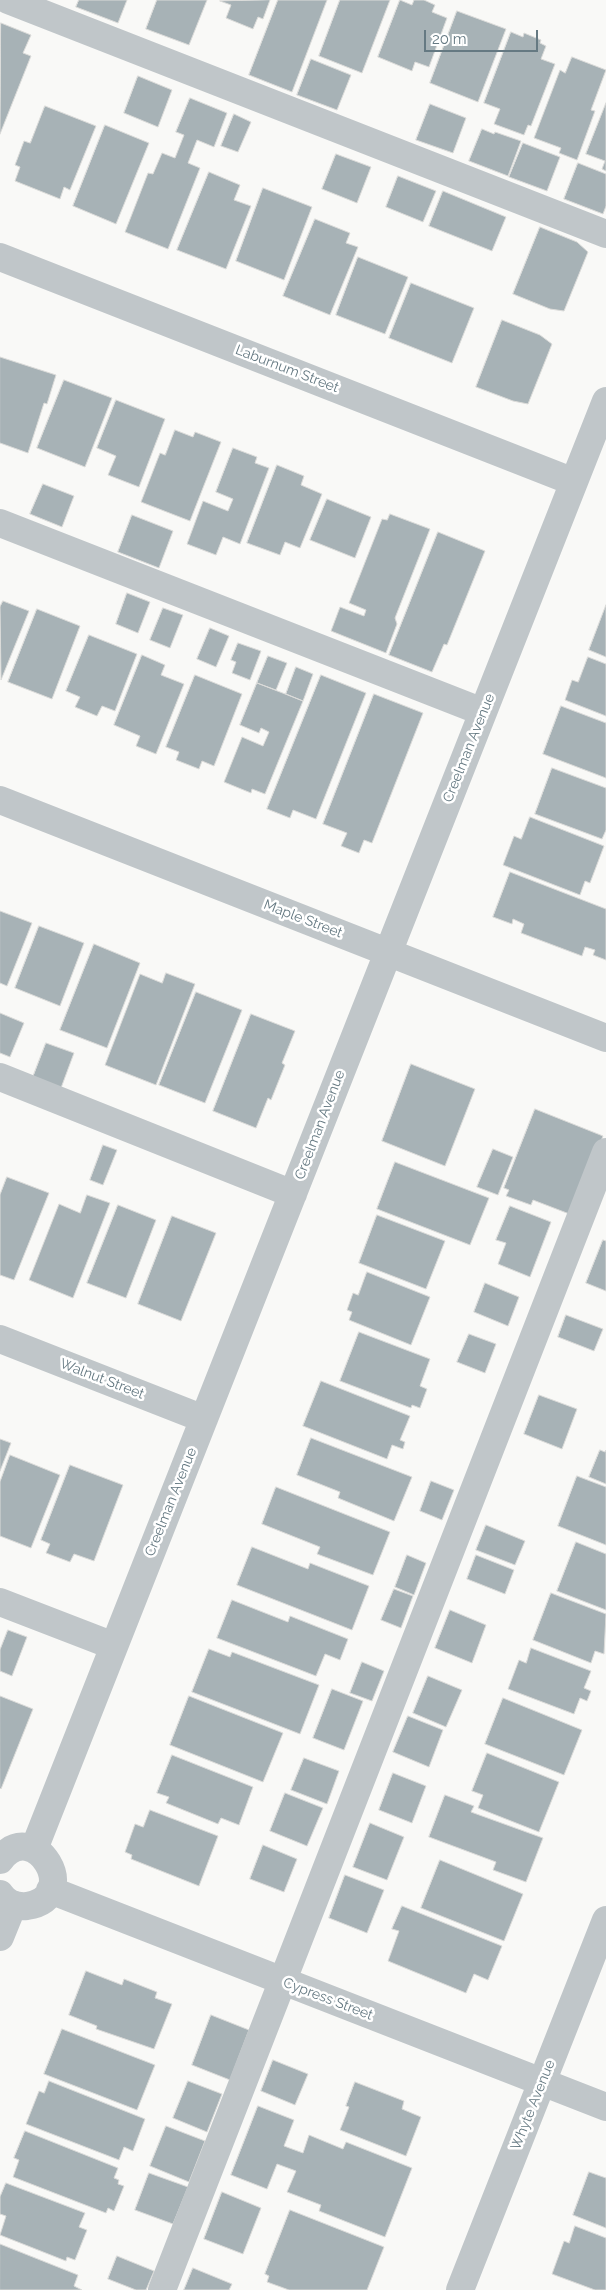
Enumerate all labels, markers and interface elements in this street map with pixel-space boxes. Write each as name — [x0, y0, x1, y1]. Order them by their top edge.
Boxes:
scale bar — [426, 20, 540, 52]
text: 20 m — [432, 30, 467, 48]
street label: Laburnum Street — [233, 342, 341, 396]
street label: Creelman Avenue — [440, 691, 498, 805]
street label: Maple Street — [261, 896, 345, 942]
street label: Creelman Avenue — [291, 1068, 349, 1182]
street label: Walnut Street — [57, 1355, 147, 1403]
street label: Creelman Avenue — [142, 1445, 200, 1559]
street label: Cypress Street — [281, 1974, 375, 2024]
street label: Whyte Avenue — [507, 2057, 559, 2153]

